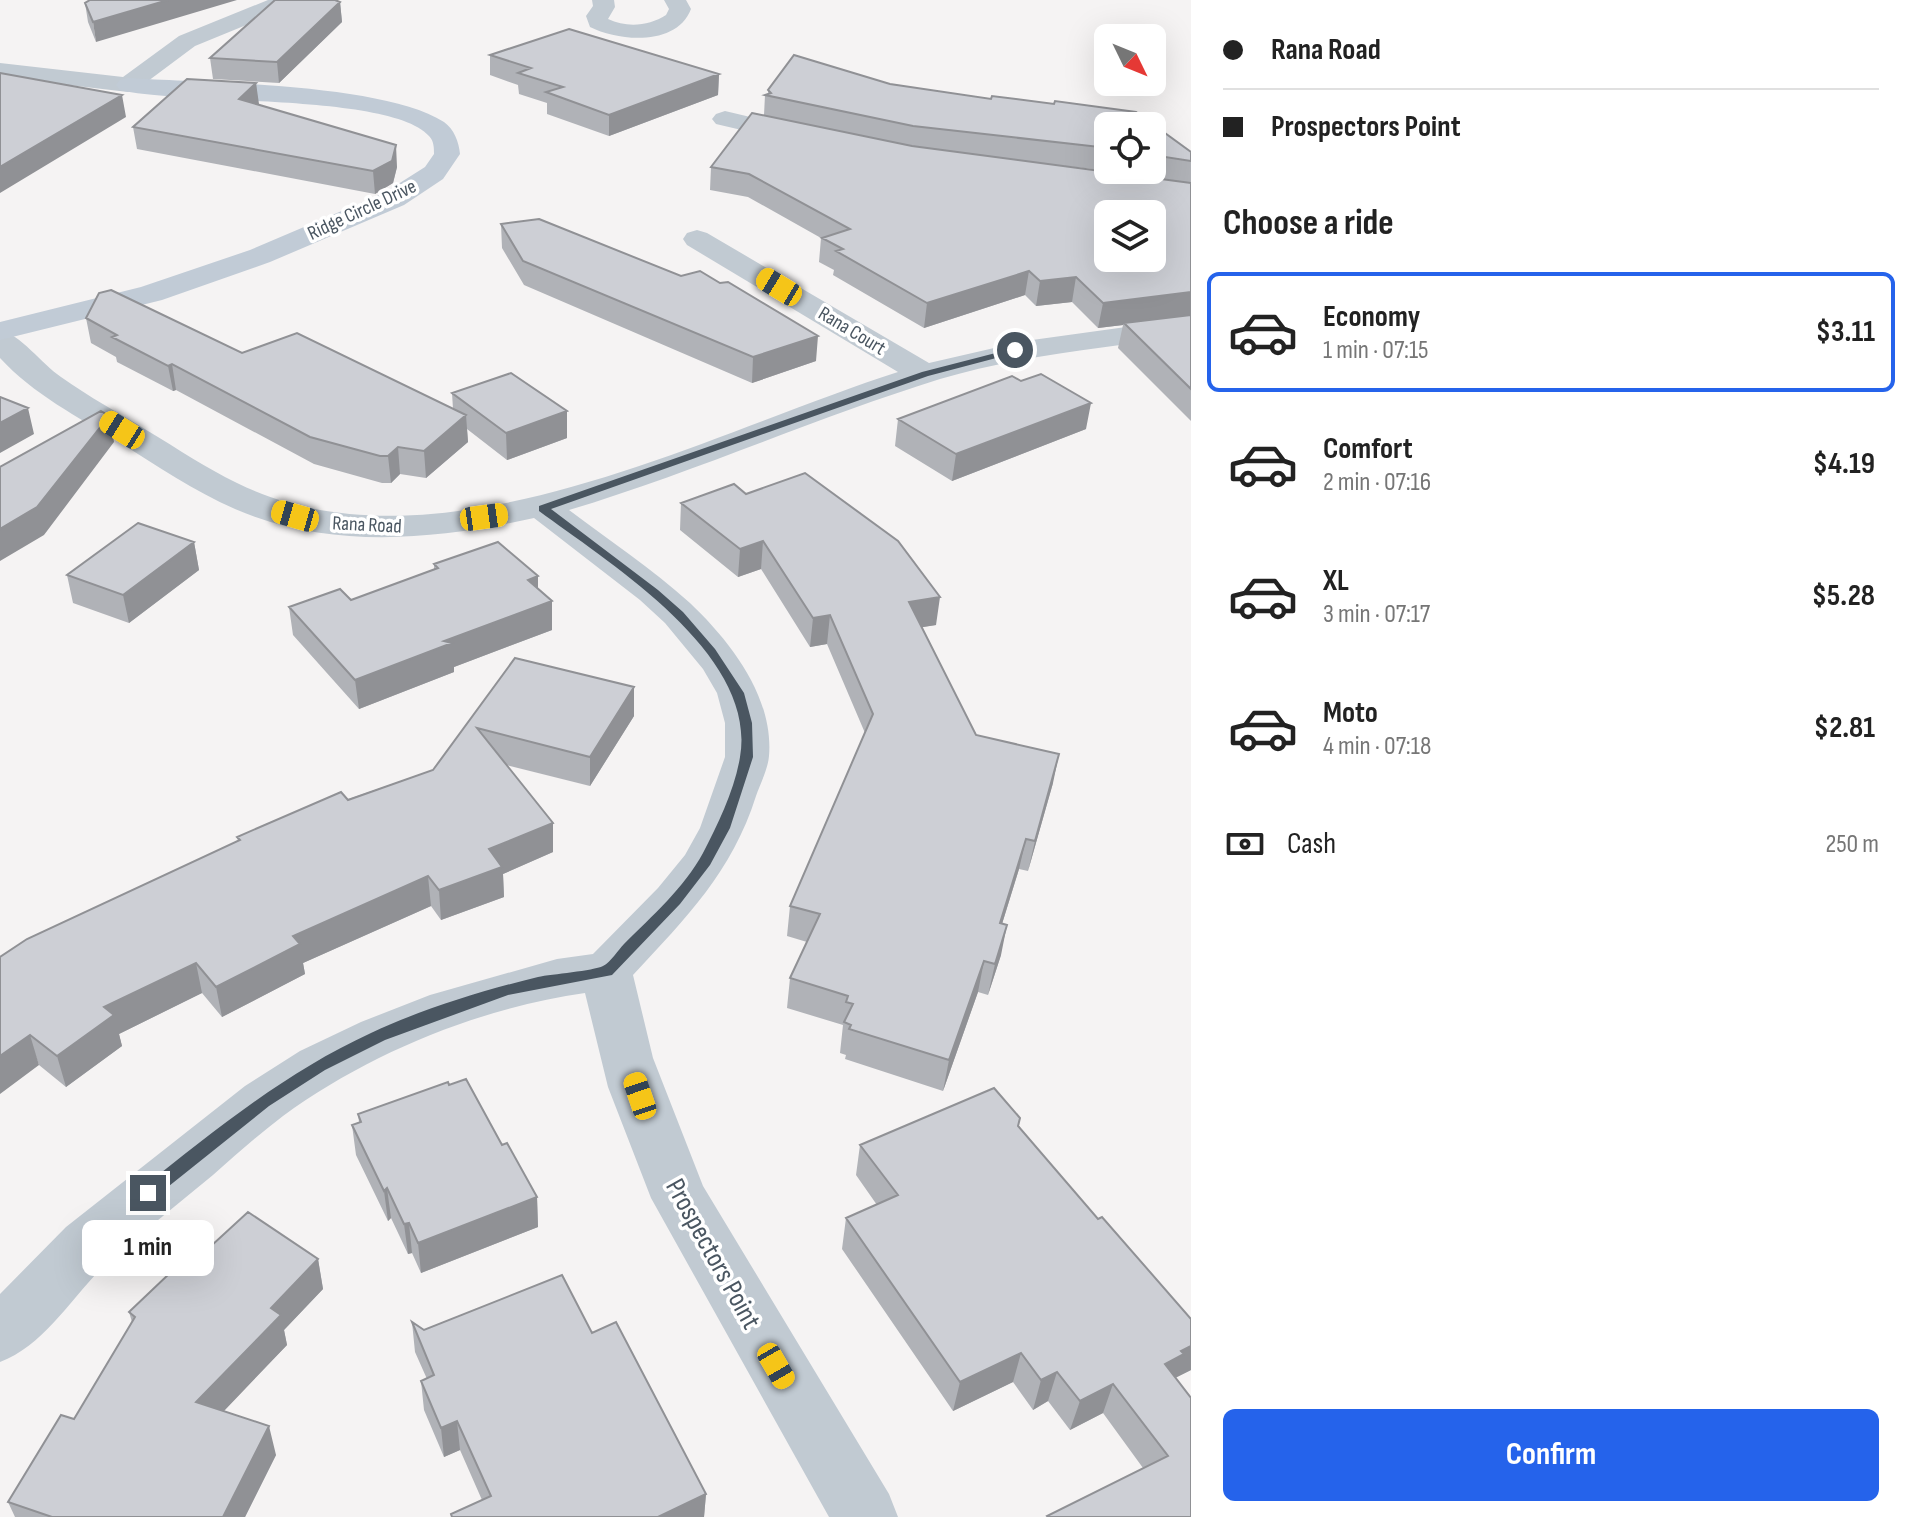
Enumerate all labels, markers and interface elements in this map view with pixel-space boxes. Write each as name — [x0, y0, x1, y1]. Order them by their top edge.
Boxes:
north arrow — [1094, 24, 1166, 96]
map controls — [1094, 24, 1166, 272]
text: Rana Road — [1271, 32, 1381, 68]
text: Prospectors Point — [1271, 109, 1461, 145]
button: locate — [1094, 112, 1166, 184]
street label: Ridge Circle Drive — [304, 174, 420, 246]
button: layers — [1094, 200, 1166, 272]
text: Choose a ride — [1223, 202, 1394, 245]
car — [752, 264, 806, 310]
icon: car — [1227, 296, 1299, 368]
text: Economy — [1323, 299, 1420, 335]
street label: Rana Court — [814, 302, 890, 360]
text: $3.11 — [1816, 314, 1875, 350]
route start — [997, 332, 1033, 368]
text: 1 min · 07:15 — [1323, 335, 1429, 366]
car — [95, 407, 149, 453]
icon: car — [1227, 428, 1299, 500]
text: Comfort — [1323, 431, 1413, 467]
text: $4.19 — [1813, 446, 1875, 482]
text: 2 min · 07:16 — [1323, 467, 1431, 498]
car — [269, 498, 321, 534]
car — [459, 502, 509, 532]
street label: Rana Road — [332, 511, 402, 539]
icon: car — [1227, 560, 1299, 632]
text: XL — [1323, 563, 1349, 599]
text: $5.28 — [1812, 578, 1875, 614]
text: 3 min · 07:17 — [1323, 599, 1430, 630]
icon: car — [1227, 692, 1299, 764]
text: Moto — [1323, 695, 1378, 731]
text: $2.81 — [1814, 710, 1875, 746]
text: 4 min · 07:18 — [1323, 731, 1431, 762]
icon: cash — [1223, 822, 1267, 866]
text: Cash — [1287, 826, 1336, 862]
text: 250 m — [1825, 829, 1879, 860]
car — [621, 1069, 659, 1123]
street label: Prospectors Point — [658, 1173, 768, 1335]
route end — [130, 1175, 166, 1211]
callout: 1 min — [82, 1221, 214, 1277]
text: 1 min — [124, 1232, 172, 1263]
car — [754, 1339, 798, 1393]
button: Confirm — [1223, 1409, 1879, 1501]

